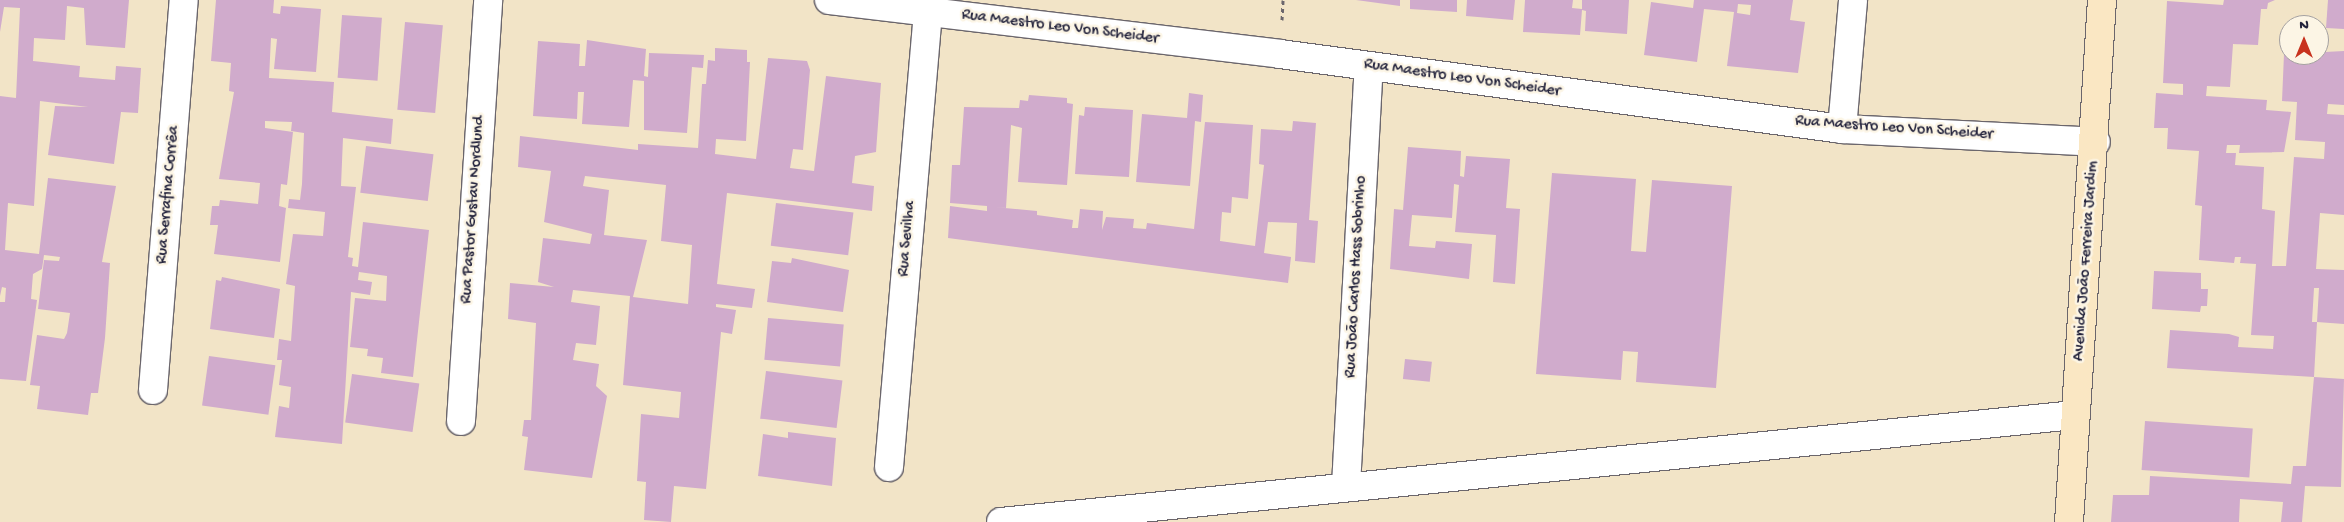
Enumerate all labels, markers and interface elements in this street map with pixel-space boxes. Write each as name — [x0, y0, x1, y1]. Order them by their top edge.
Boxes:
street label: Rua Maestro Leo Von Scheider — [960, 6, 1160, 50]
north arrow — [2279, 15, 2329, 65]
text: N — [2299, 17, 2309, 34]
street label: Rua Maestro Leo Von Scheider — [1362, 56, 1562, 102]
street label: Rua Maestro Leo Von Scheider — [1794, 113, 1994, 145]
street label: Rua Pastor Gustav Nordlund — [458, 116, 490, 304]
street label: Rua Serrafina Corrêa — [153, 125, 185, 265]
street label: Avenida João Ferreira Jardim — [2070, 160, 2104, 362]
street label: Rua João Carlos Hass Sobrinho — [1342, 175, 1372, 379]
street label: Rua Sevilha — [895, 200, 921, 278]

